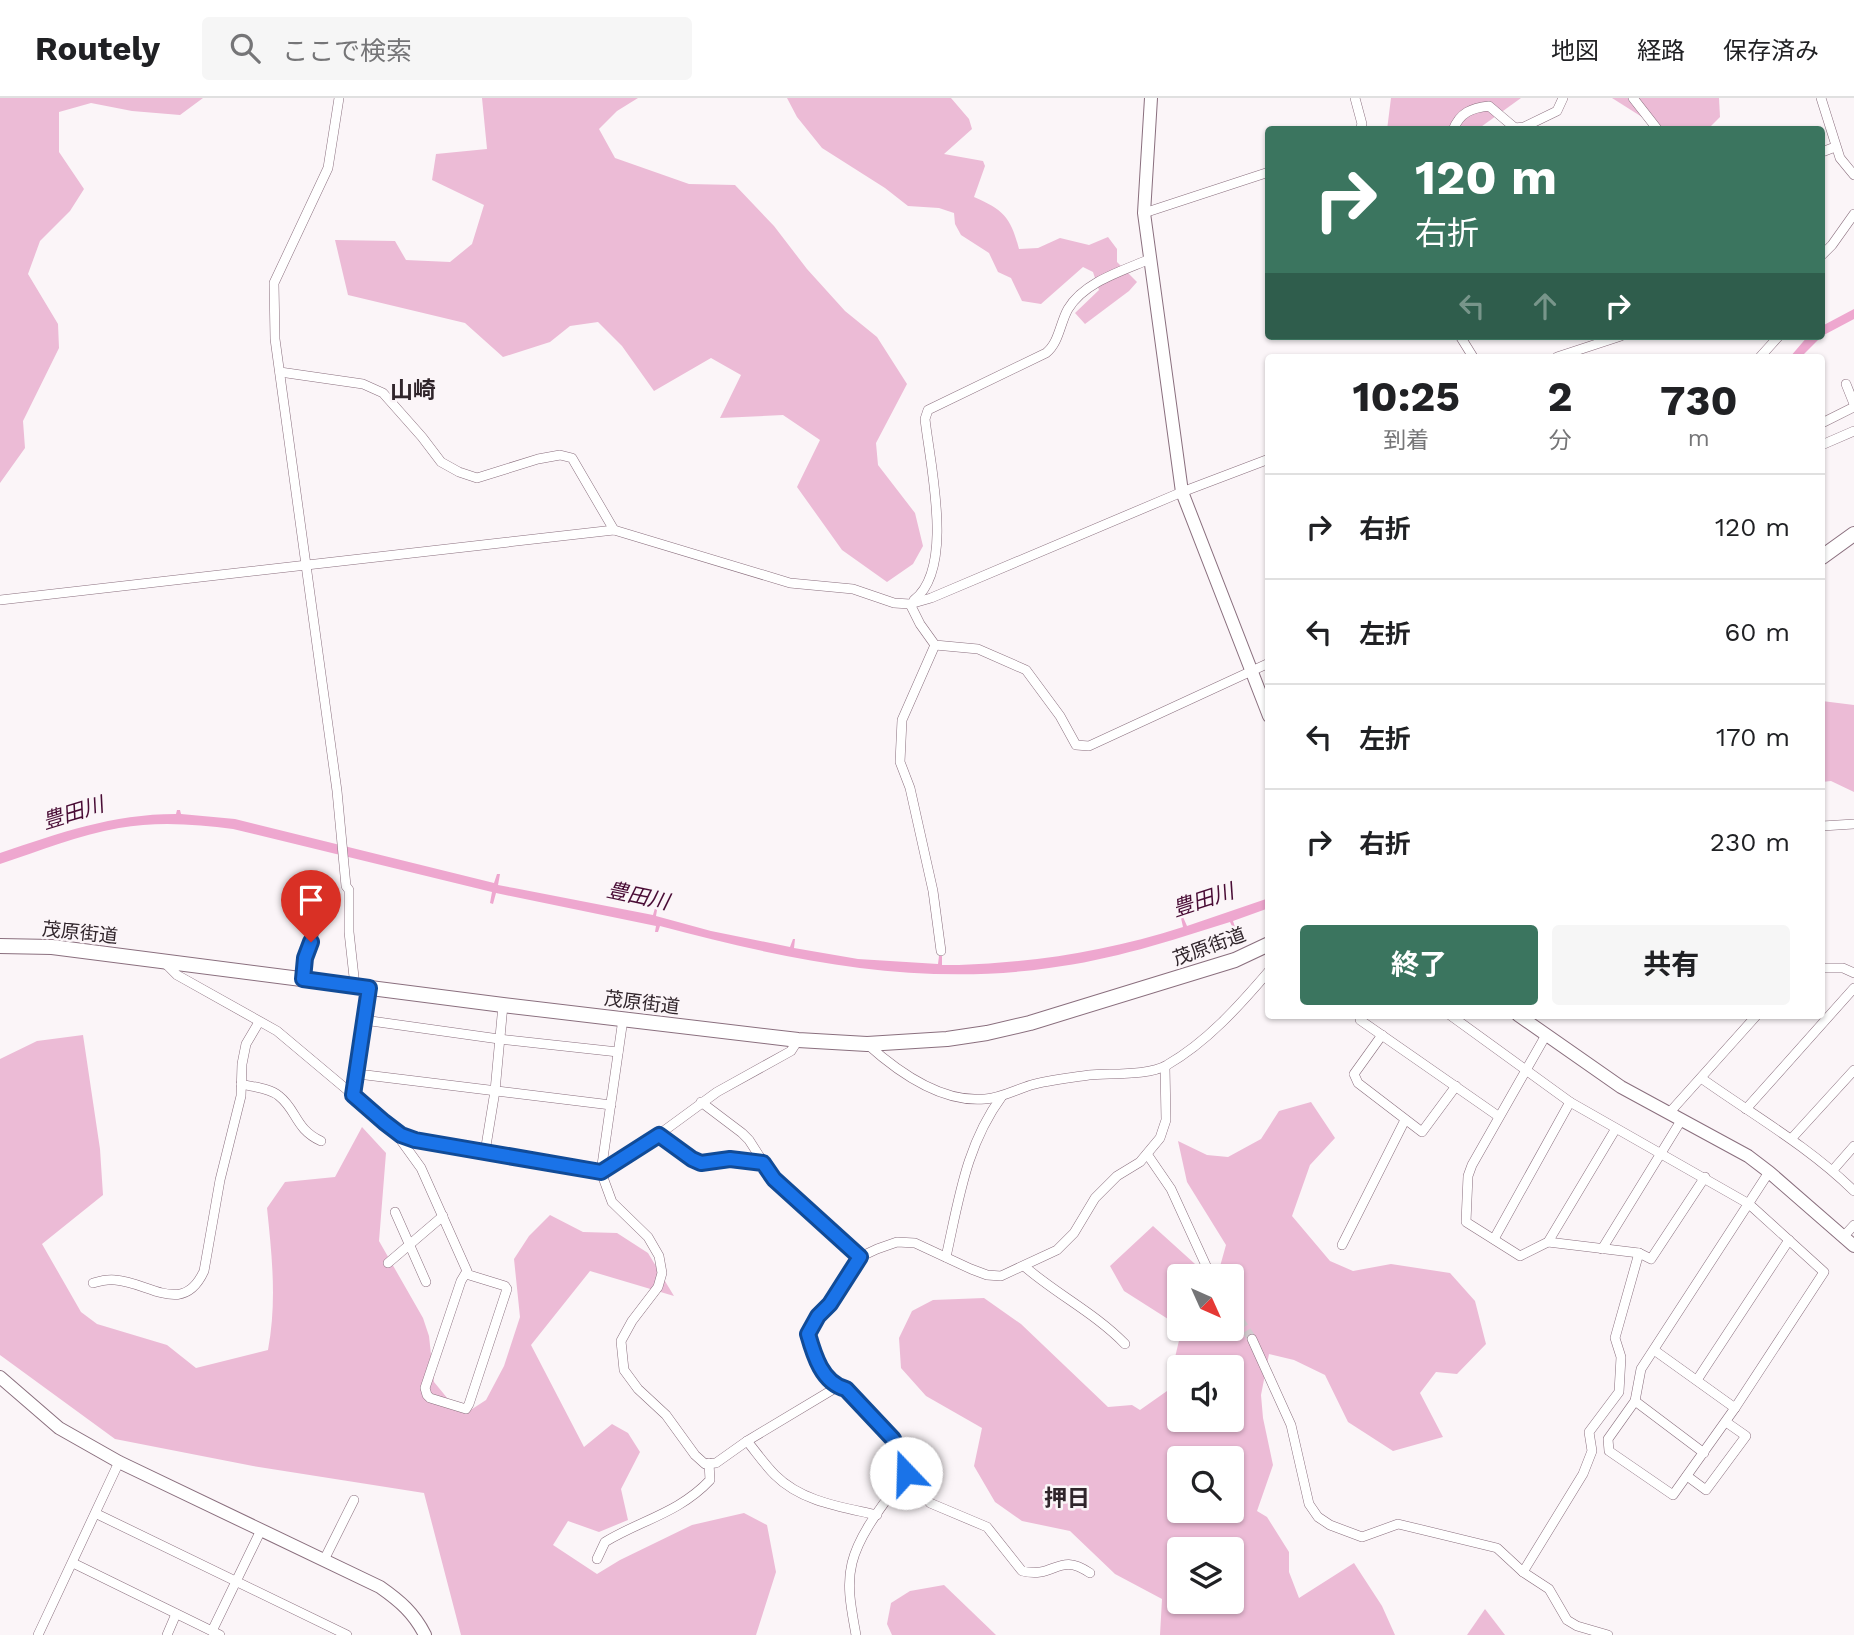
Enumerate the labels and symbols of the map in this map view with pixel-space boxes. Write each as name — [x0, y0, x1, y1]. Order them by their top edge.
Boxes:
district label: 山崎 — [390, 377, 436, 404]
water label: 豊田川 — [39, 791, 109, 834]
pin — [281, 870, 341, 942]
water label: 豊田川 — [605, 877, 673, 915]
water label: 豊田川 — [1169, 877, 1239, 921]
street label: 茂原街道 — [41, 917, 119, 948]
street label: 茂原街道 — [1170, 923, 1249, 970]
street label: 茂原街道 — [603, 986, 681, 1019]
north arrow — [1167, 1264, 1244, 1340]
position arrow — [869, 1436, 943, 1510]
district label: 押日 — [1044, 1485, 1090, 1512]

